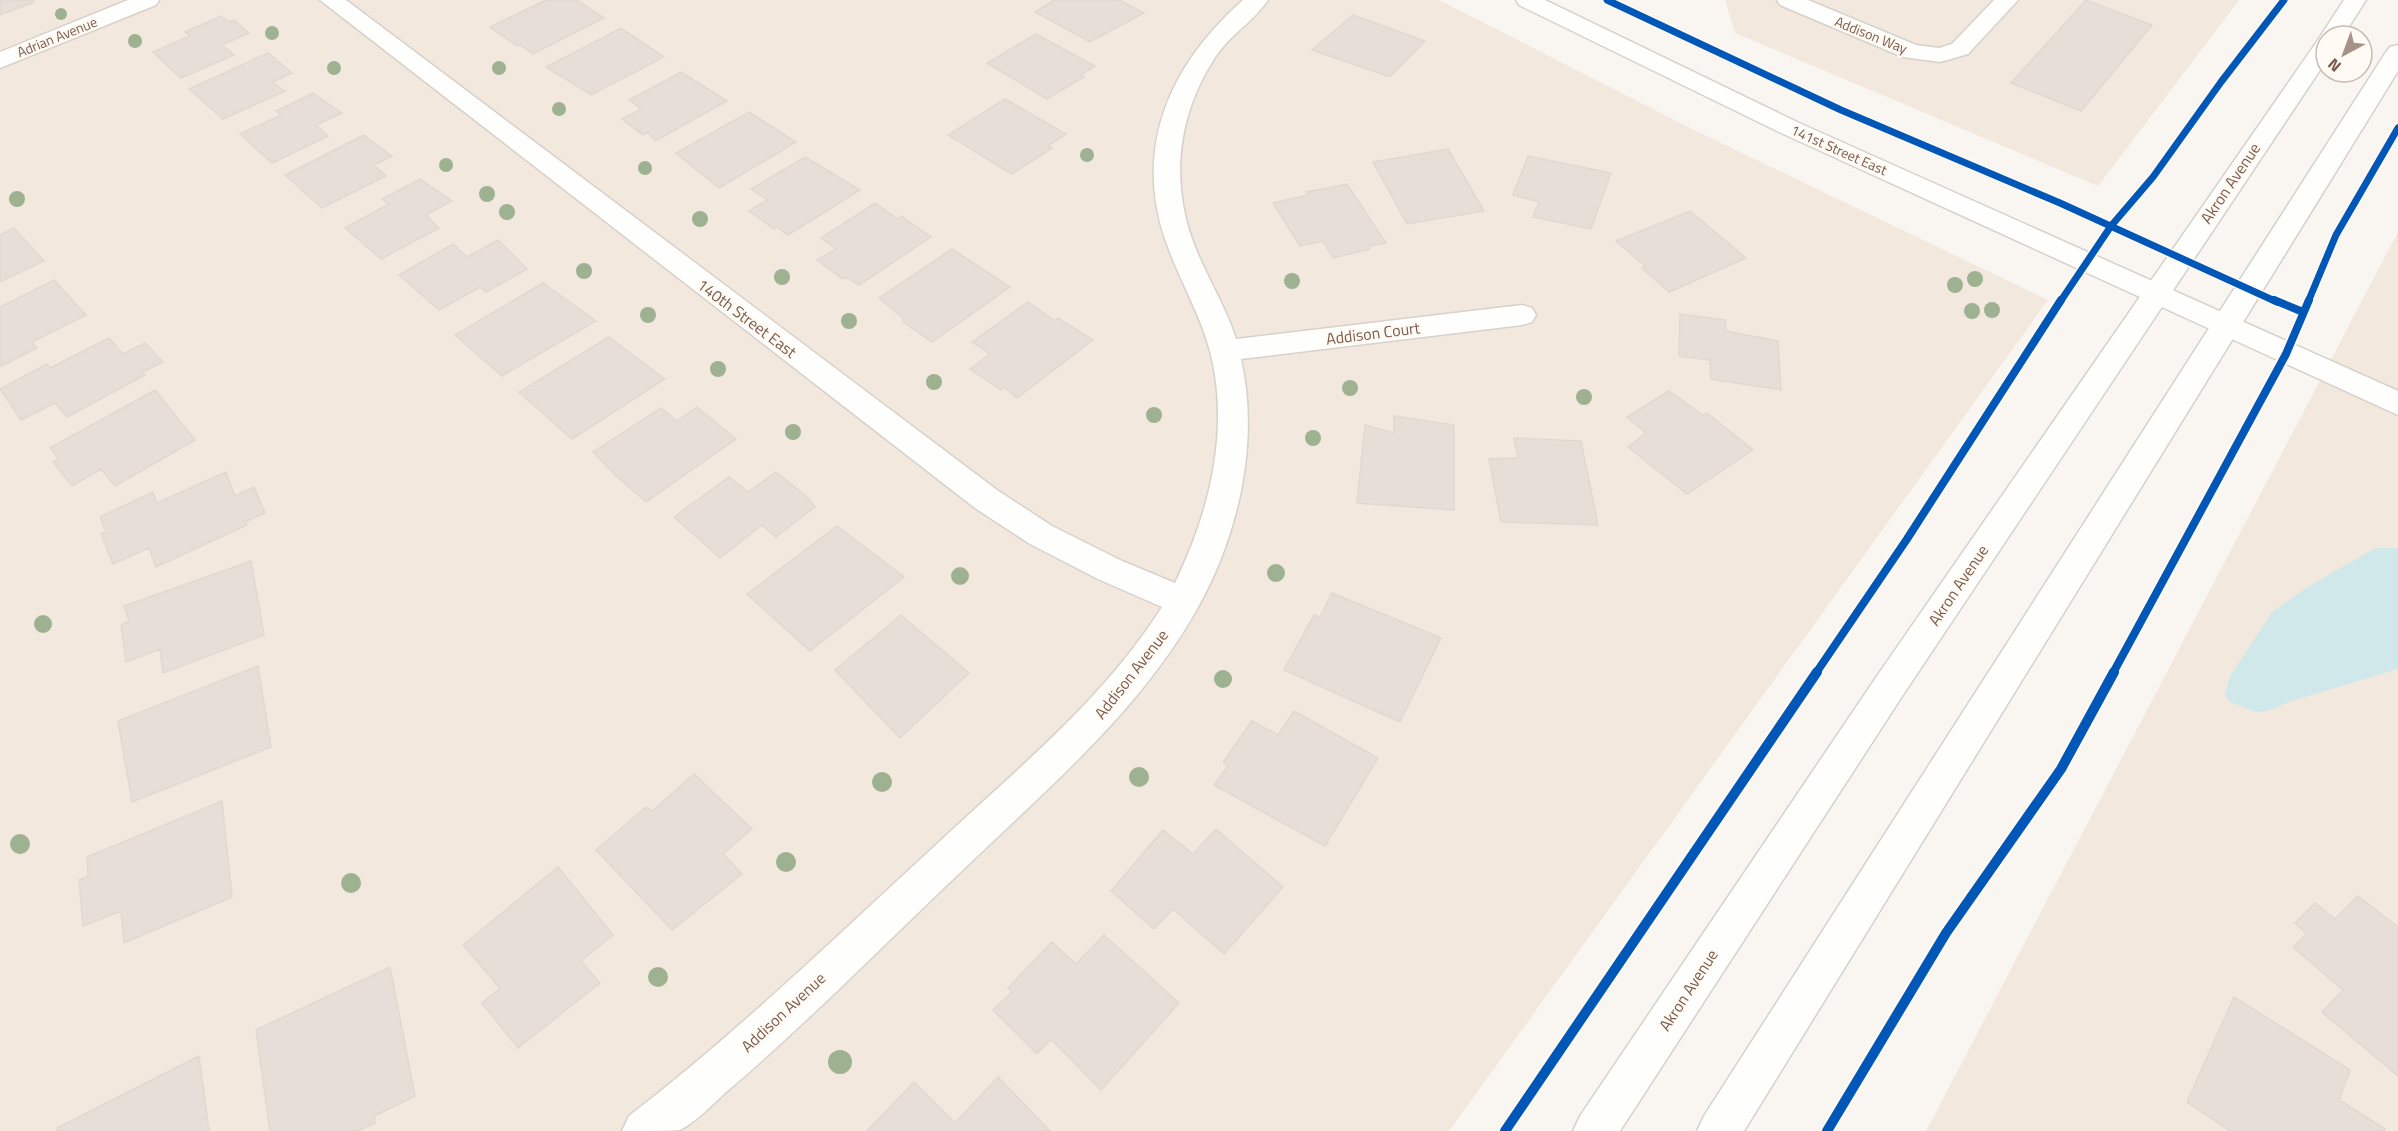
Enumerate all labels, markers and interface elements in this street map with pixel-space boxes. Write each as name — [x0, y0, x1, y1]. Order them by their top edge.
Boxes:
street label: Addison Way — [1832, 10, 1911, 59]
street label: Adrian Avenue — [13, 11, 100, 62]
north arrow — [2314, 24, 2374, 84]
text: N — [2322, 53, 2346, 78]
street label: 141st Street East — [1788, 119, 1891, 180]
street label: Akron Avenue — [2194, 138, 2266, 228]
street label: 140th Street East — [692, 273, 802, 364]
street label: Addison Court — [1325, 315, 1422, 351]
street label: Akron Avenue — [1922, 540, 1994, 630]
street label: Addison Avenue — [1088, 624, 1174, 724]
street label: Akron Avenue — [1653, 944, 1723, 1036]
street label: Addison Avenue — [735, 966, 831, 1058]

